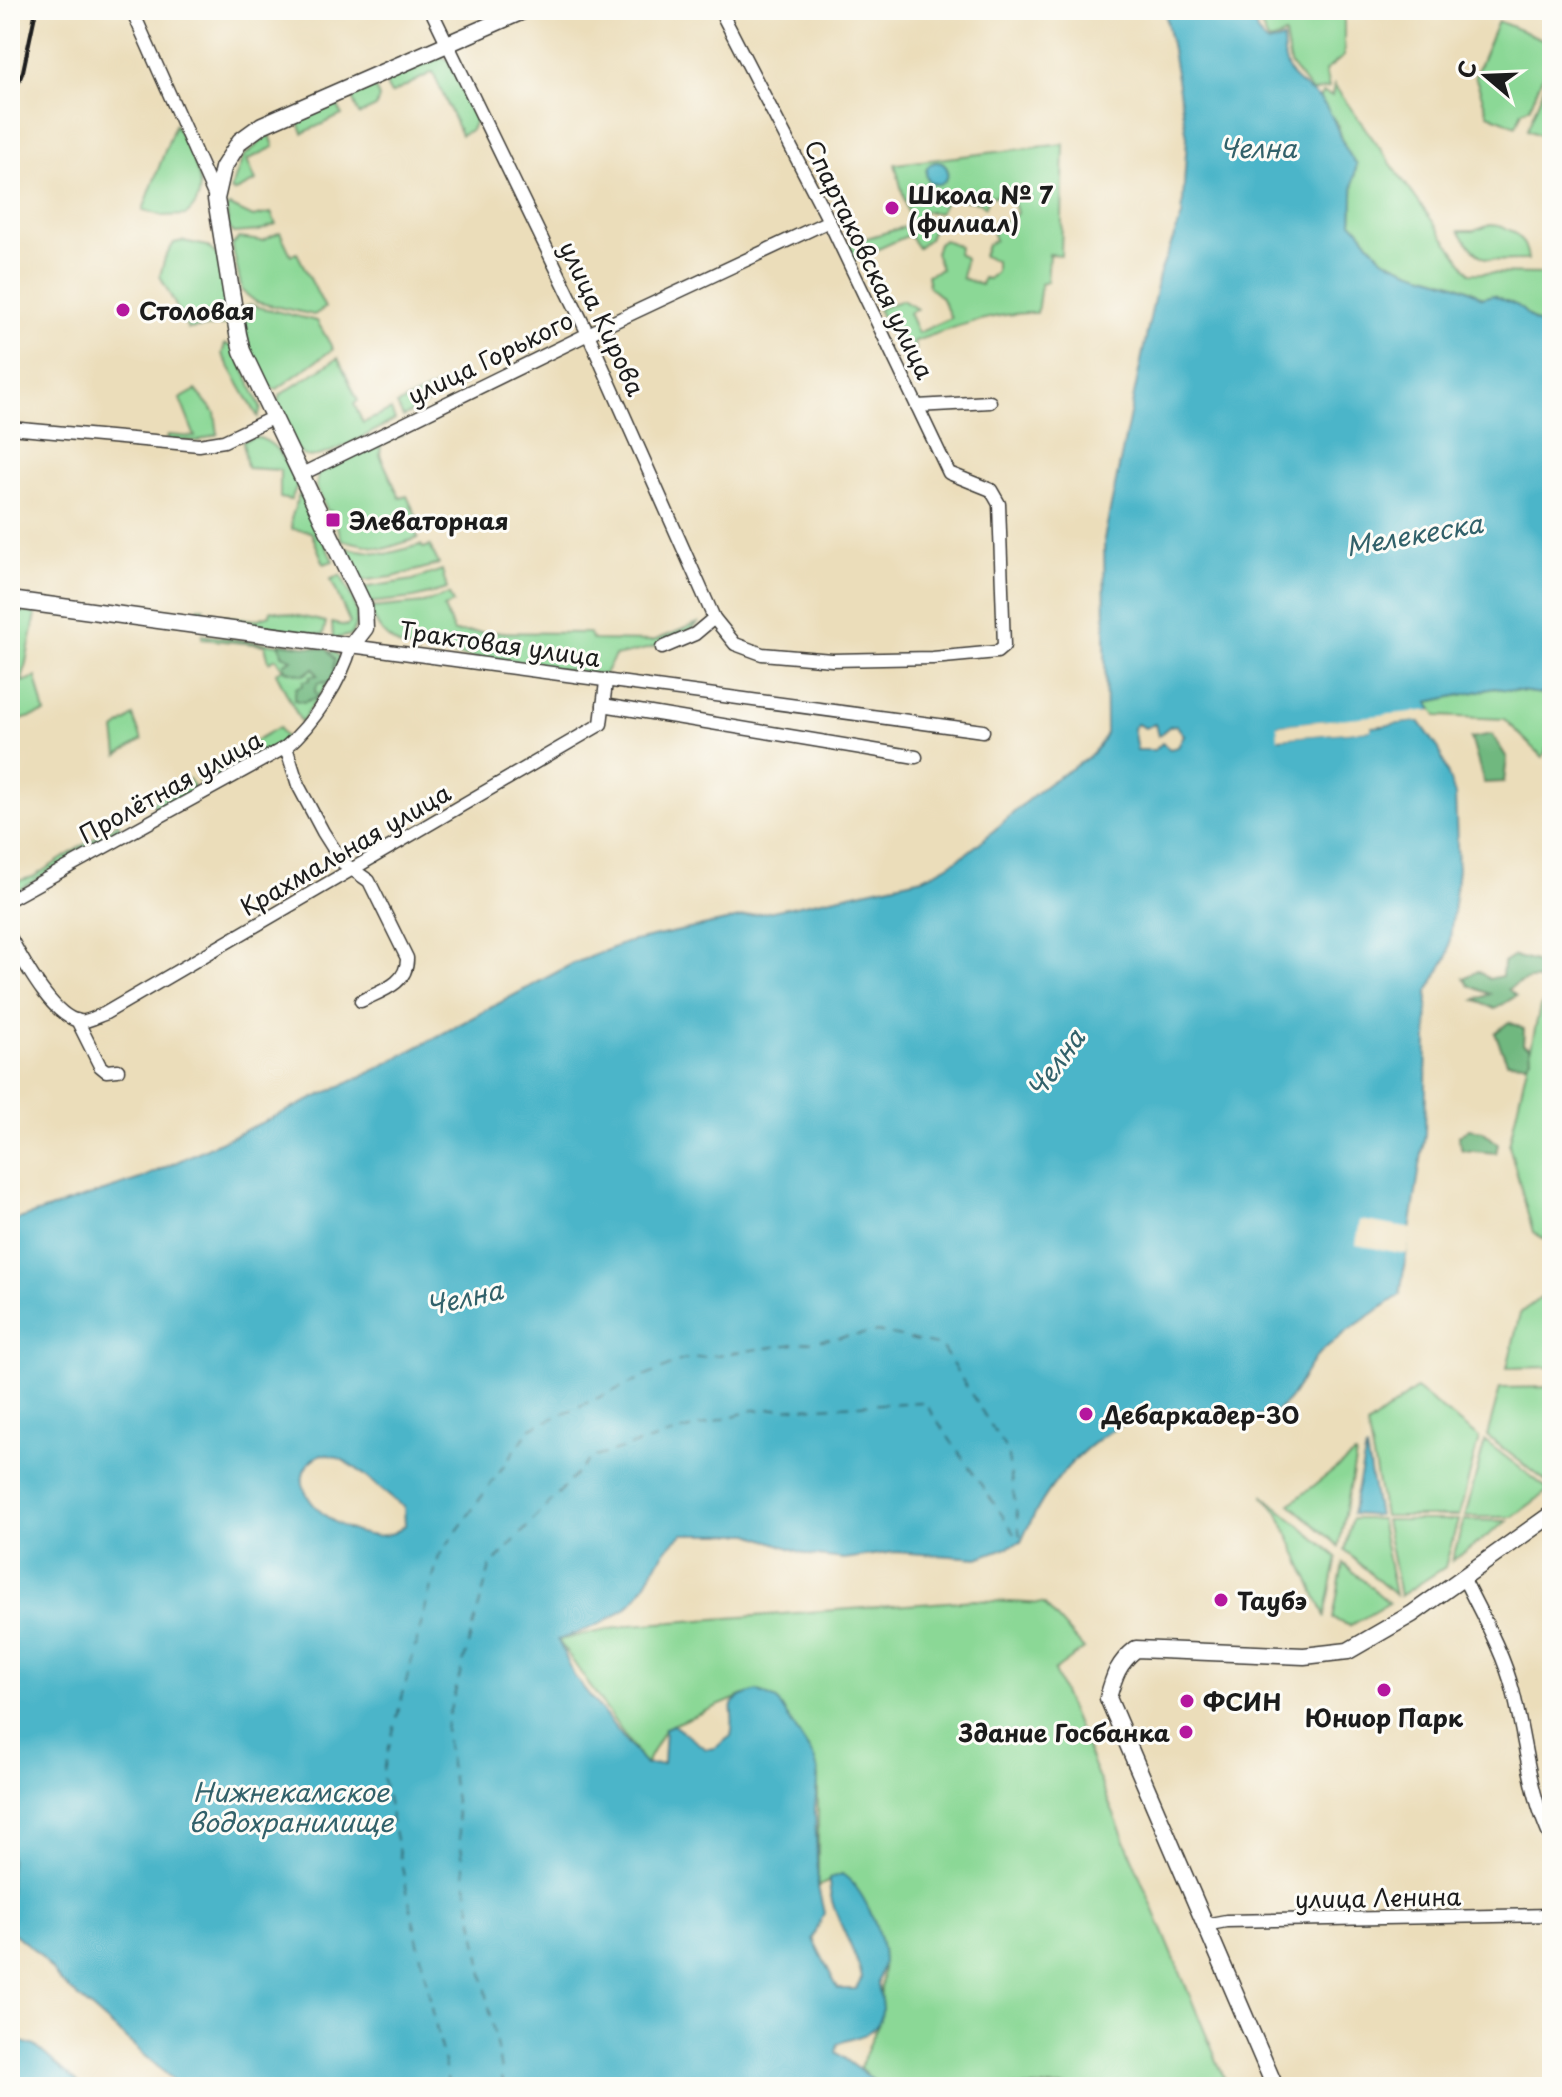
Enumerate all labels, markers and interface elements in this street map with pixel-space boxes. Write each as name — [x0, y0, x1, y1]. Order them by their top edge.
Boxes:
north arrow — [1446, 36, 1526, 116]
text: С — [1447, 56, 1484, 82]
water label: Челна — [1219, 128, 1298, 167]
street label: Спартаковская улица — [796, 133, 944, 385]
place label: Школа № 7 (филиал) — [908, 176, 1053, 240]
marker: Школа № 7 (филиал) — [883, 199, 901, 217]
street label: улица Кирова — [551, 235, 655, 401]
place label: Столовая — [139, 292, 255, 328]
marker: Столовая — [114, 301, 132, 319]
street label: улица Горького — [401, 301, 579, 413]
place label: Элеваторная — [349, 502, 509, 538]
water label: Мелекеска — [1343, 503, 1486, 565]
marker: Элеваторная — [324, 511, 342, 529]
street label: Трактовая улица — [397, 611, 603, 675]
street label: Пролётная улица — [72, 721, 268, 851]
street label: Крахмальная улица — [233, 774, 457, 924]
water label: Челна — [1016, 1020, 1094, 1106]
water label: Челна — [422, 1269, 507, 1325]
place label: Дебаркадер-30 — [1101, 1396, 1299, 1432]
marker: Дебаркадер-30 — [1077, 1405, 1095, 1423]
place label: Таубэ — [1237, 1582, 1307, 1618]
marker: Таубэ — [1212, 1591, 1230, 1609]
marker: Юниор Парк — [1375, 1681, 1393, 1699]
place label: ФСИН — [1203, 1683, 1281, 1719]
marker: ФСИН — [1178, 1692, 1196, 1710]
place label: Юниор Парк — [1305, 1699, 1464, 1735]
place label: Здание Госбанка — [958, 1714, 1171, 1750]
marker: Здание Госбанка — [1177, 1723, 1195, 1741]
water label: Нижнекамское водохранилище — [188, 1772, 395, 1841]
street label: улица Ленина — [1294, 1878, 1462, 1916]

